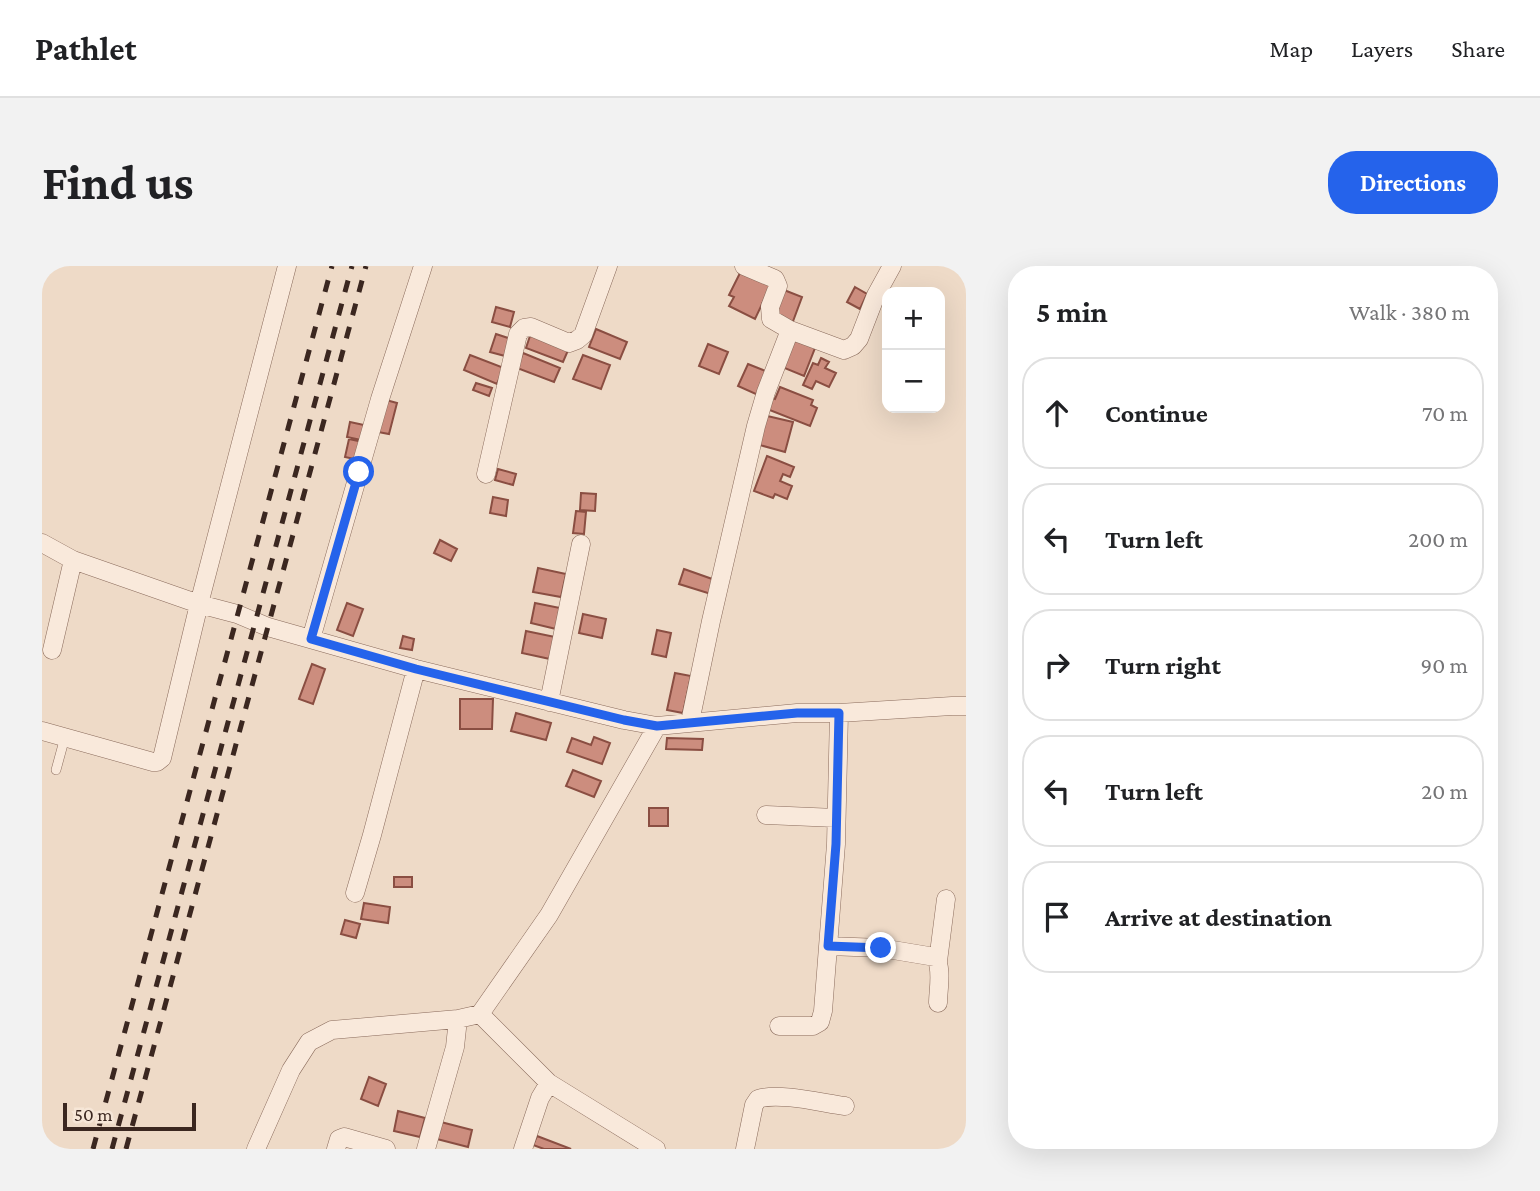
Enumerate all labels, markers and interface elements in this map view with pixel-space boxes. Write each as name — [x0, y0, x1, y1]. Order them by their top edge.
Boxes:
text: Pathlet — [35, 30, 137, 67]
text: Map — [1269, 35, 1313, 62]
text: Layers — [1351, 35, 1413, 62]
text: Share — [1451, 35, 1505, 62]
button: Directions — [1328, 151, 1498, 214]
text: Find us — [42, 155, 194, 210]
map controls — [882, 287, 945, 413]
button: + — [882, 287, 945, 350]
text: 5 min — [1036, 295, 1108, 328]
text: Walk · 380 m — [1349, 299, 1470, 325]
button: − — [882, 350, 945, 413]
icon: ahead — [1038, 394, 1076, 432]
text: Continue — [1105, 399, 1208, 428]
text: 70 m — [1422, 400, 1468, 426]
route start — [343, 456, 374, 487]
icon: left — [1038, 520, 1076, 558]
text: Turn left — [1105, 525, 1203, 554]
text: 200 m — [1408, 526, 1468, 552]
icon: right — [1038, 646, 1076, 684]
text: Turn right — [1105, 651, 1221, 680]
text: 90 m — [1421, 652, 1468, 678]
icon: left — [1038, 772, 1076, 810]
text: Turn left — [1105, 777, 1203, 806]
text: 20 m — [1421, 778, 1468, 804]
icon: arrive — [1038, 898, 1076, 936]
text: Arrive at destination — [1105, 903, 1332, 932]
route end — [865, 932, 896, 963]
scale bar — [63, 1100, 196, 1132]
text: 50 m — [74, 1104, 113, 1125]

